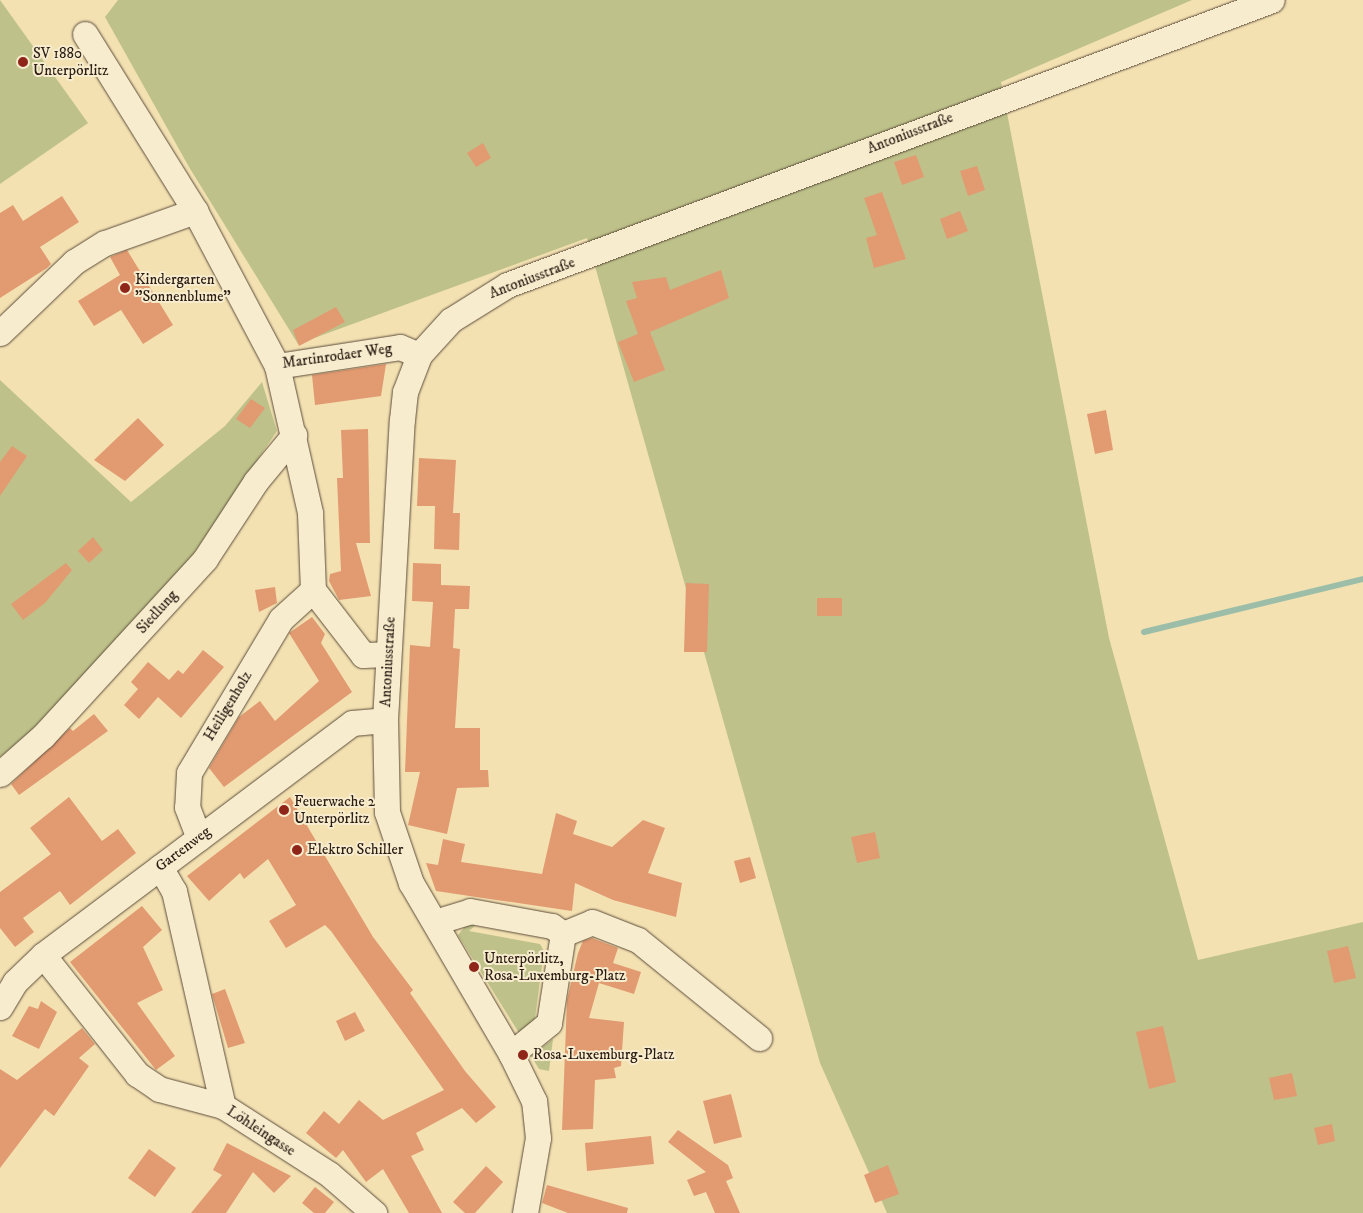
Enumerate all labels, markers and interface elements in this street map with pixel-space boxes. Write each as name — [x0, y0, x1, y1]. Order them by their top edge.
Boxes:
place label: SV 1880 Unterpörlitz — [33, 44, 109, 79]
marker: SV 1880 Unterpörlitz — [17, 56, 29, 68]
street label: Antoniusstraße — [865, 108, 955, 158]
street label: Antoniusstraße — [487, 253, 577, 303]
place label: Kindergarten "Sonnenblume" — [135, 270, 231, 305]
marker: Kindergarten "Sonnenblume" — [119, 282, 131, 294]
street label: Martinrodaer Weg — [281, 339, 393, 373]
street label: Siedlung — [133, 587, 181, 637]
street label: Antoniusstraße — [377, 616, 399, 708]
street label: Heiligenholz — [200, 668, 256, 744]
place label: Feuerwache 2 Unterpörlitz — [294, 792, 375, 827]
marker: Feuerwache 2 Unterpörlitz — [278, 804, 290, 816]
street label: Gartenweg — [152, 822, 214, 876]
place label: Elektro Schiller — [307, 841, 403, 859]
marker: Elektro Schiller — [291, 844, 303, 856]
place label: Unterpörlitz, Rosa-Luxemburg-Platz — [484, 949, 626, 984]
marker: Unterpörlitz, Rosa-Luxemburg-Platz — [468, 961, 480, 973]
place label: Rosa-Luxemburg-Platz — [533, 1046, 675, 1064]
marker: Rosa-Luxemburg-Platz — [517, 1049, 529, 1061]
street label: Löhleingasse — [223, 1102, 299, 1160]

